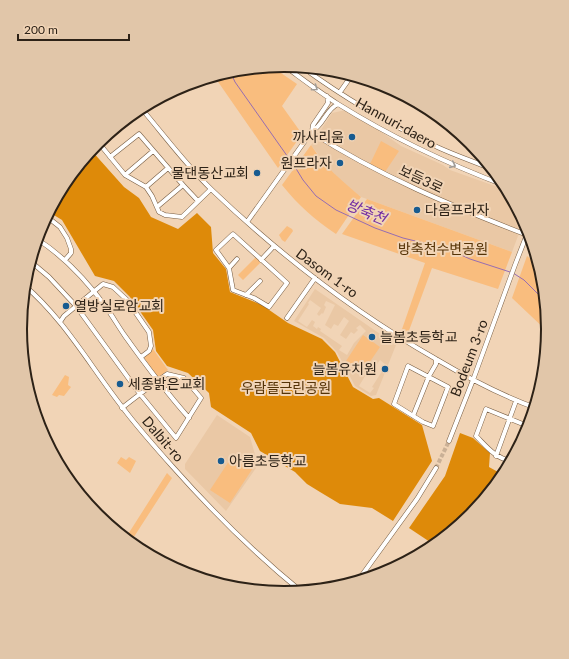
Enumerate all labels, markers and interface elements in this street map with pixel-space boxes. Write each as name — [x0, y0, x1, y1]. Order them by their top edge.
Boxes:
scale bar — [18, 16, 129, 42]
text: 200 m — [24, 22, 58, 37]
one-way arrow — [311, 83, 318, 91]
street label: Hannuri-daero — [353, 93, 440, 152]
place label: 까사리움 — [292, 128, 344, 145]
marker: 까사리움 — [347, 132, 357, 142]
place label: 원프라자 — [280, 154, 332, 171]
marker: 원프라자 — [335, 158, 345, 168]
one-way arrow — [449, 160, 456, 168]
street label: 보듬3로 — [396, 161, 446, 196]
place label: 물댄동산교회 — [172, 164, 249, 181]
marker: 물댄동산교회 — [252, 168, 262, 178]
water label: 방축천 — [344, 195, 391, 228]
place label: 다옴프라자 — [425, 201, 490, 218]
marker: 다옴프라자 — [412, 205, 422, 215]
park label: 방축천수변공원 — [398, 240, 488, 257]
street label: Dasom 1-ro — [293, 244, 362, 301]
place label: 열방실로암교회 — [74, 297, 164, 314]
marker: 열방실로암교회 — [61, 301, 71, 311]
street label: Bodeum 3-ro — [446, 317, 491, 399]
place label: 늘봄초등학교 — [380, 328, 457, 345]
marker: 늘봄초등학교 — [367, 332, 377, 342]
place label: 늘봄유치원 — [313, 360, 377, 377]
marker: 늘봄유치원 — [380, 364, 390, 374]
place label: 세종밝은교회 — [128, 375, 205, 392]
marker: 세종밝은교회 — [115, 379, 125, 389]
park label: 우람뜰근린공원 — [241, 379, 331, 396]
street label: Dalbit-ro — [139, 412, 188, 465]
place label: 아름초등학교 — [229, 452, 306, 469]
marker: 아름초등학교 — [216, 456, 226, 466]

